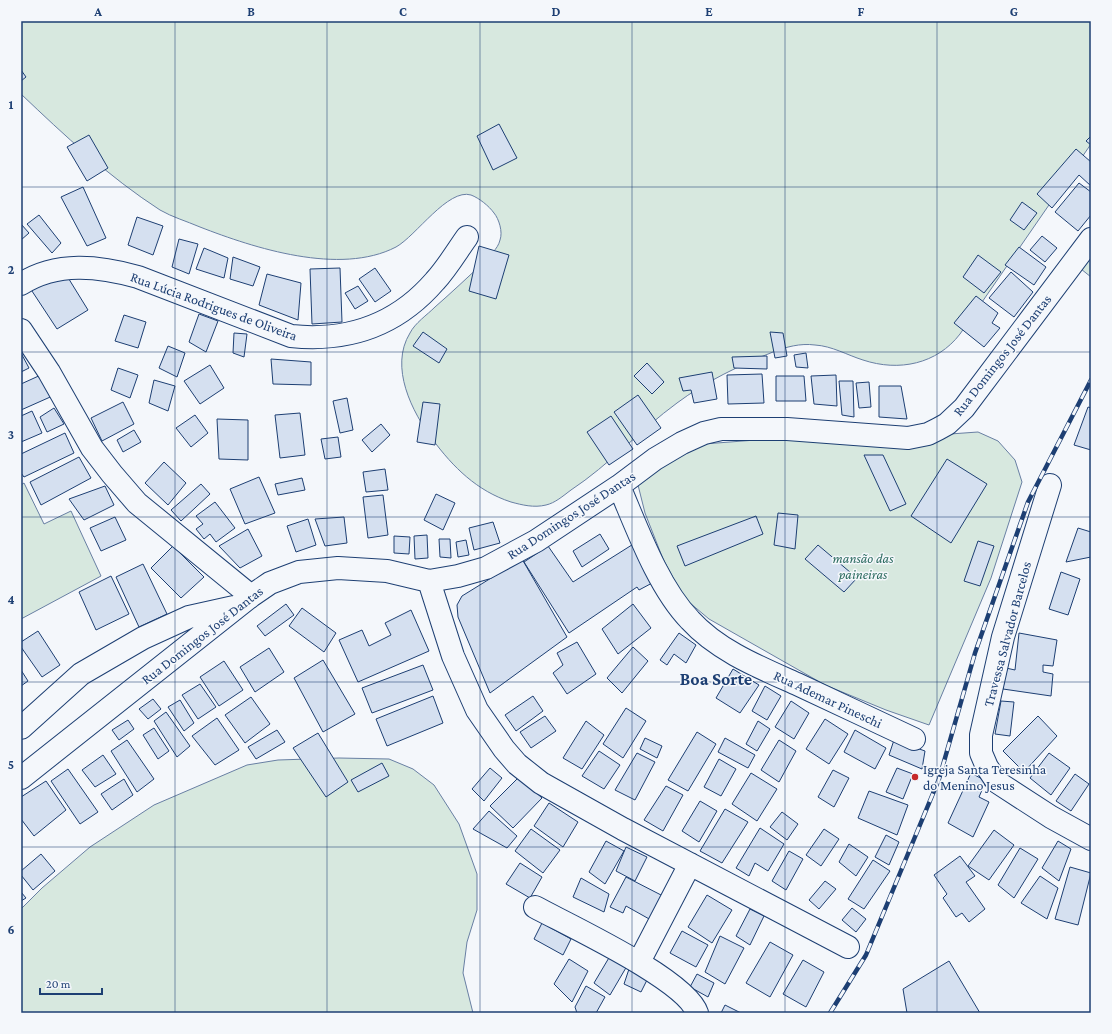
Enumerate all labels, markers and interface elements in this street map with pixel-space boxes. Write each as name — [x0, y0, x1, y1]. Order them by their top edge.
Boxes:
text: A — [93, 4, 102, 19]
text: B — [247, 4, 255, 19]
text: C — [399, 4, 407, 19]
text: D — [552, 4, 561, 19]
text: E — [705, 4, 713, 19]
text: F — [858, 4, 865, 19]
text: G — [1010, 4, 1018, 19]
text: 1 — [9, 97, 14, 112]
text: 2 — [8, 262, 15, 277]
street label: Rua Lúcia Rodrigues de Oliveira — [128, 268, 300, 344]
street label: Rua Domingos José Dantas — [950, 291, 1054, 419]
text: 3 — [8, 427, 14, 442]
street label: Rua Domingos José Dantas — [504, 467, 638, 563]
park label: mansão das paineiras — [833, 550, 894, 582]
street label: Travessa Salvador Barcelos — [980, 560, 1034, 708]
street label: Rua Domingos José Dantas — [138, 583, 266, 687]
text: 4 — [7, 592, 15, 607]
street label: Rua Ademar Pineschi — [771, 667, 885, 731]
district label: Boa Sorte — [680, 669, 752, 689]
text: 5 — [8, 757, 14, 772]
place label: Igreja Santa Teresinha do Menino Jesus — [923, 761, 1047, 793]
marker: Igreja Santa Teresinha do Menino Jesus — [910, 772, 920, 782]
text: 6 — [7, 922, 15, 937]
scale bar — [40, 970, 102, 996]
text: 20 m — [46, 977, 71, 991]

